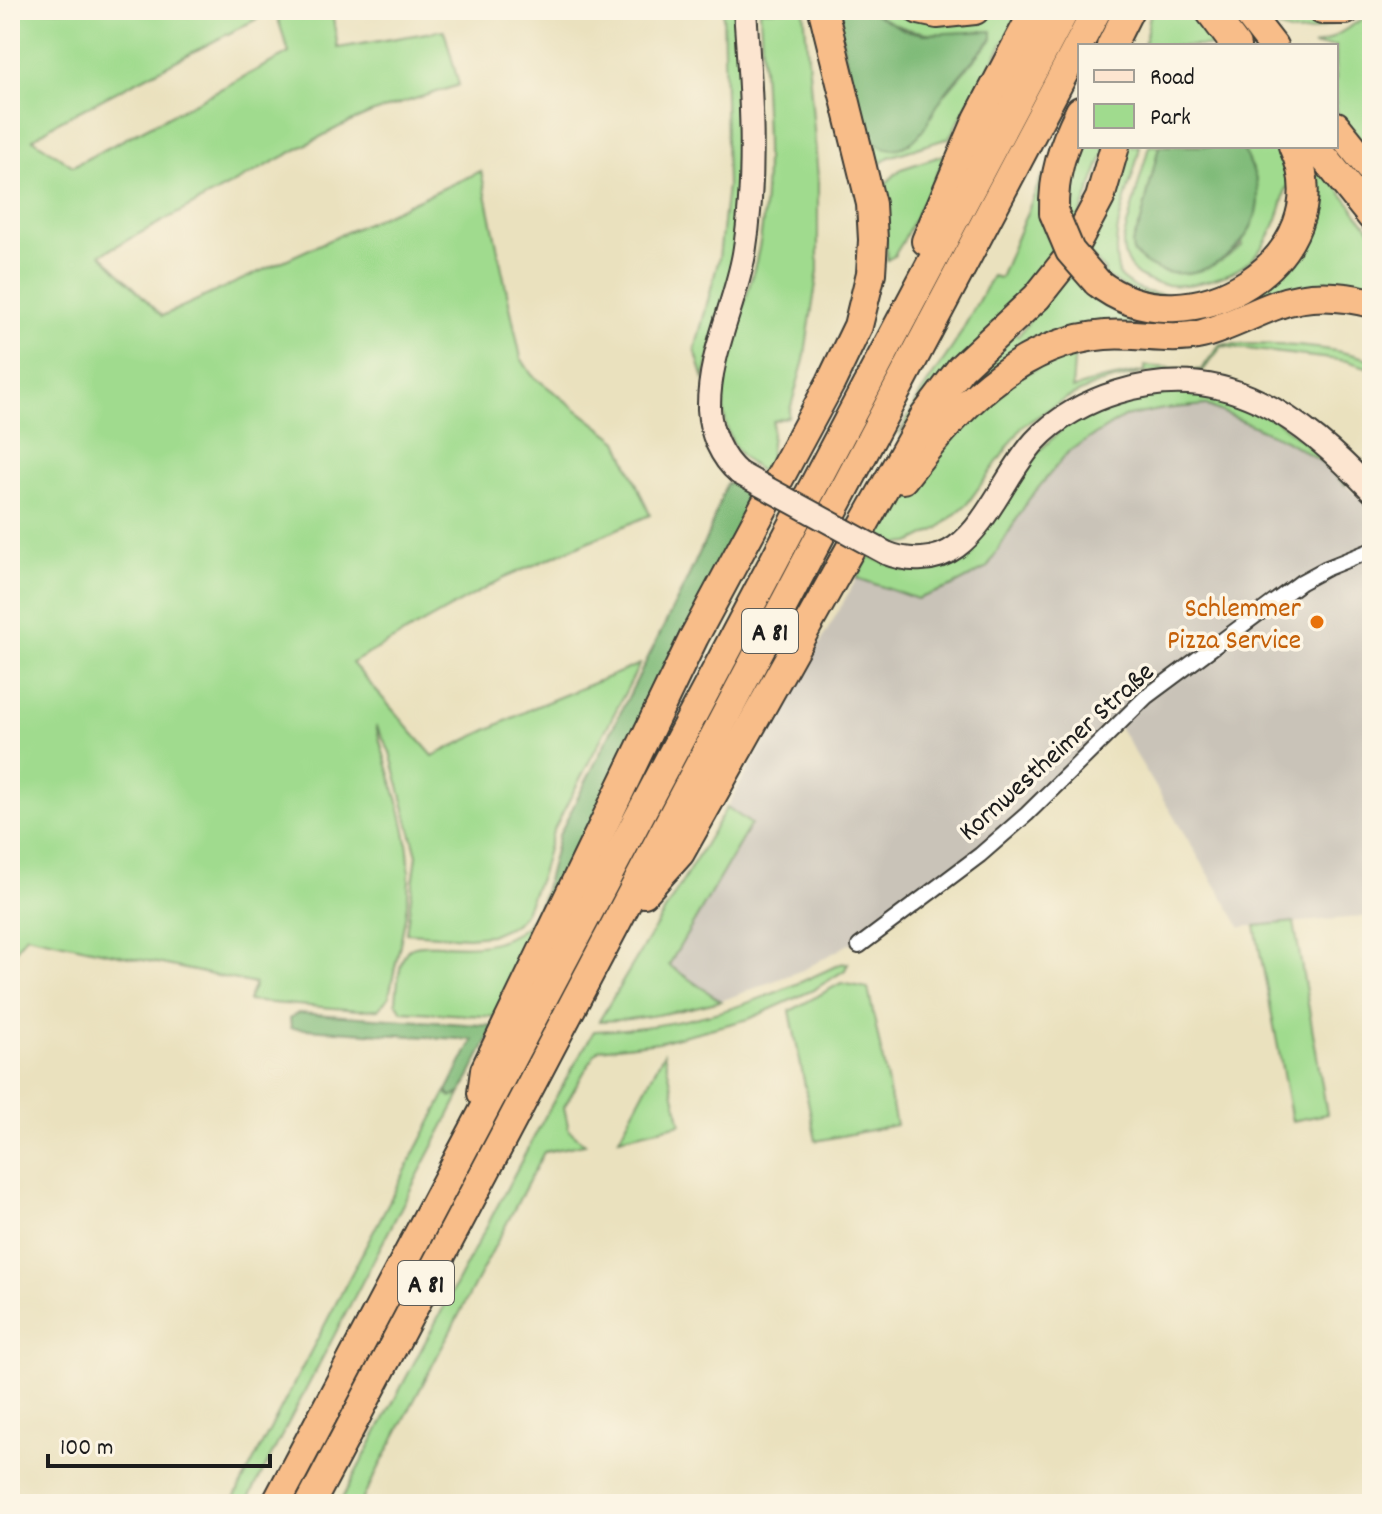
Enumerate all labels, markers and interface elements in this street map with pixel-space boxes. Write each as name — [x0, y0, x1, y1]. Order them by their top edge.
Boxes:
legend — [1078, 44, 1338, 148]
text: Road — [1150, 62, 1195, 96]
text: Park — [1150, 102, 1191, 136]
place label: Schlemmer Pizza Service — [1167, 591, 1302, 663]
road number: A 81 — [742, 609, 798, 653]
marker: Schlemmer Pizza Service — [1308, 613, 1326, 631]
street label: Kornwestheimer Straße — [951, 655, 1165, 853]
road number: A 81 — [398, 1261, 454, 1305]
scale bar — [48, 1418, 270, 1468]
text: 100 m — [60, 1432, 113, 1466]

